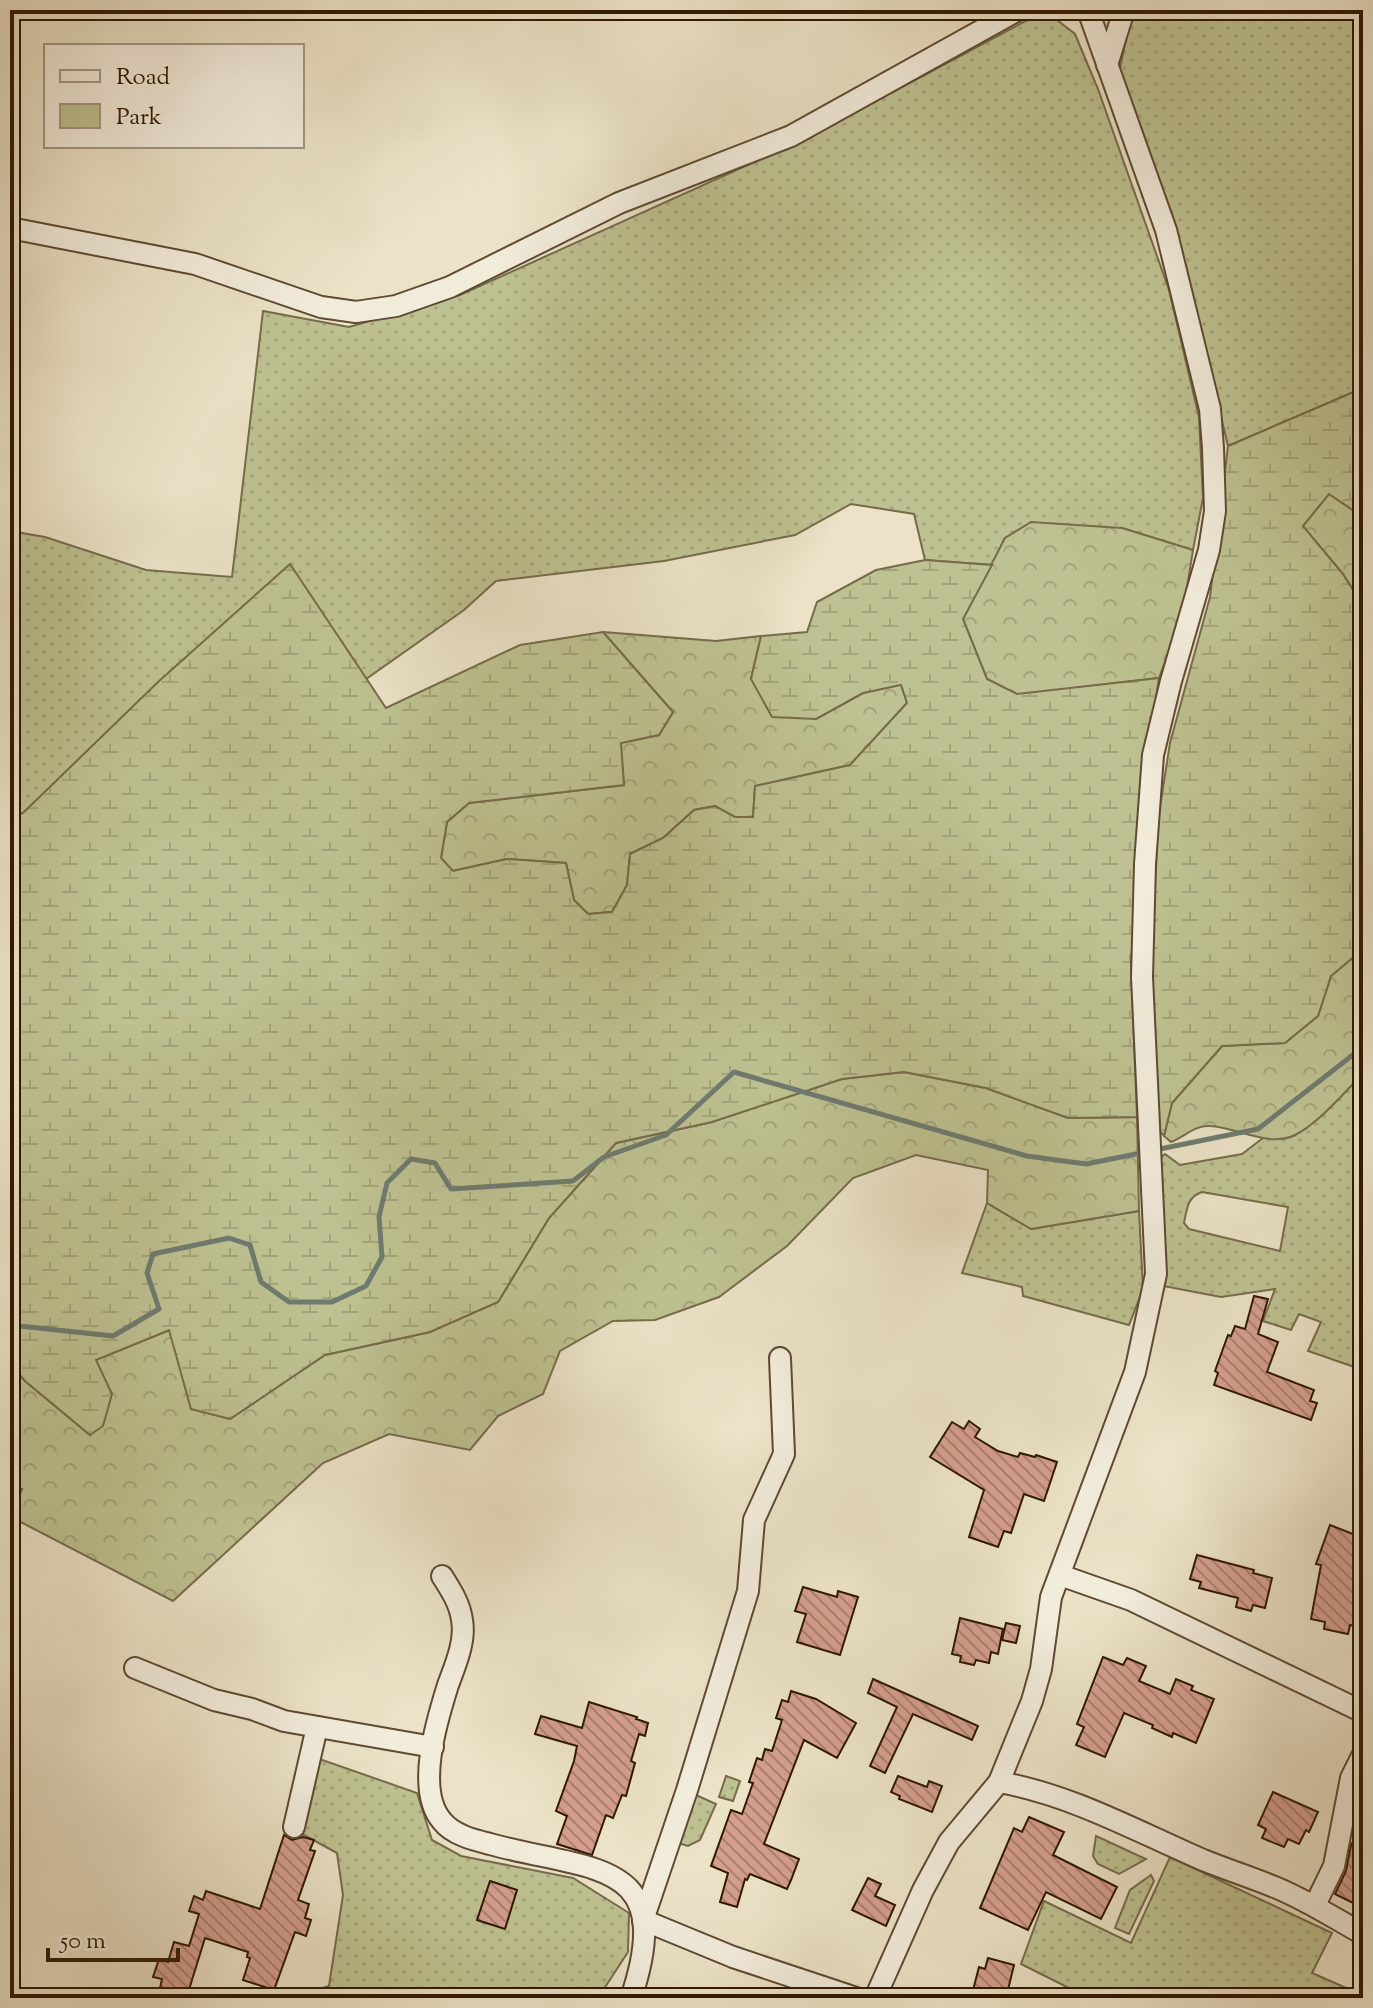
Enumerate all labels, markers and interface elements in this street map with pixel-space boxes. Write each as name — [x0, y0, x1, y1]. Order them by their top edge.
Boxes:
legend — [44, 44, 304, 148]
text: Road — [116, 61, 170, 95]
text: Park — [116, 101, 162, 135]
scale bar — [48, 1912, 178, 1962]
text: 50 m — [58, 1925, 106, 1959]

